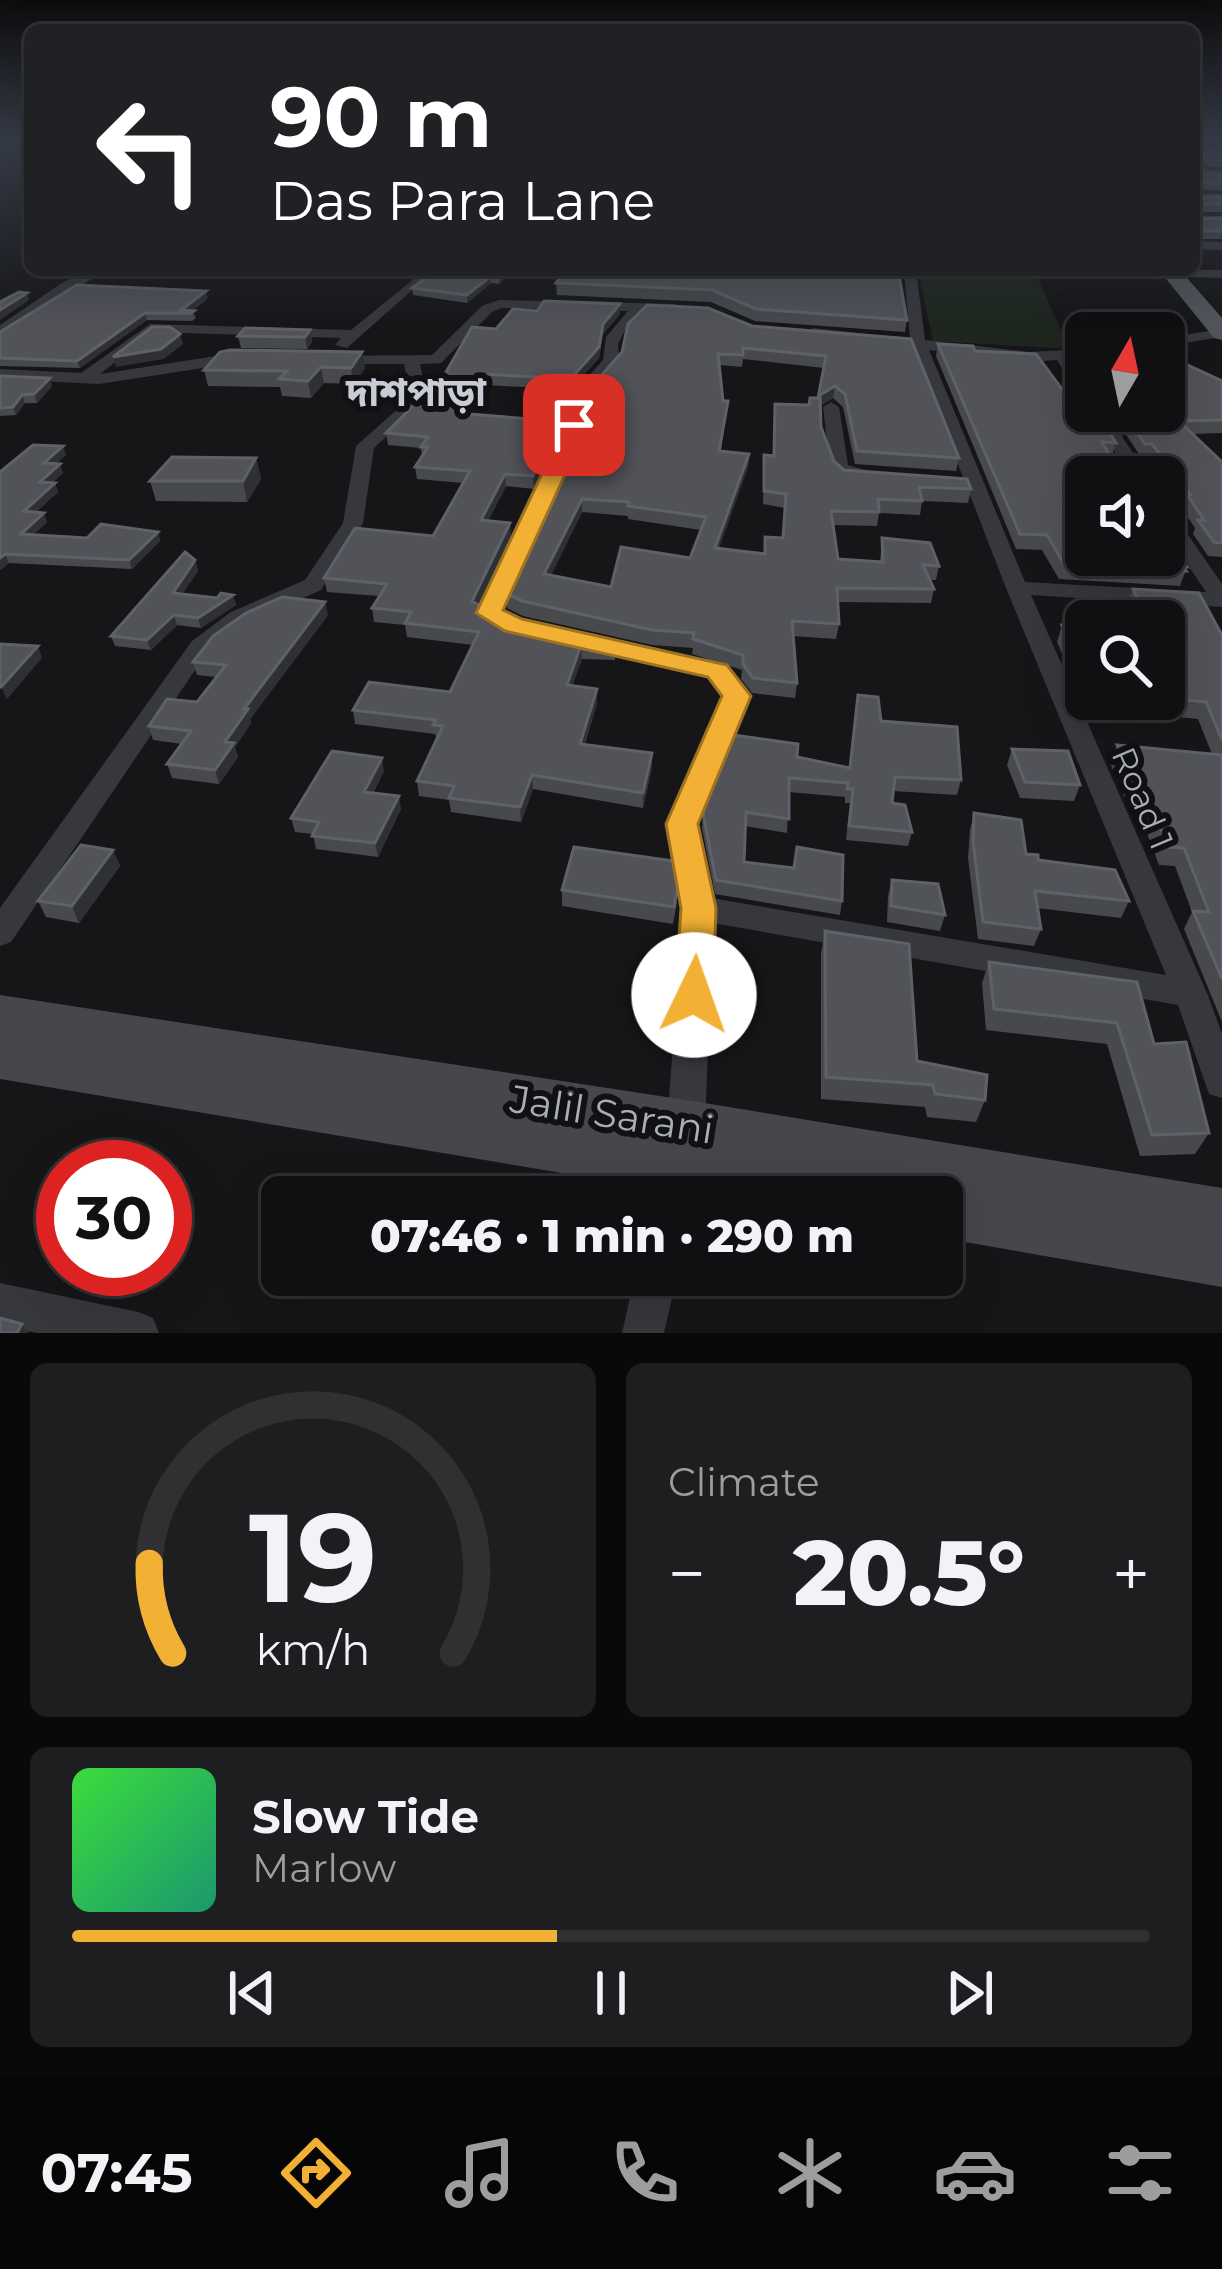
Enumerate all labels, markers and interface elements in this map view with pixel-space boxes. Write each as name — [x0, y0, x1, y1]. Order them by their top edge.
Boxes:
text: 90 m — [270, 66, 492, 168]
icon: left — [72, 72, 228, 228]
text: Das Para Lane — [270, 168, 655, 234]
north arrow — [1065, 312, 1185, 432]
map controls — [1065, 312, 1185, 720]
district label: দাশপাড়া — [345, 368, 487, 416]
pin — [523, 374, 625, 476]
icon: arrive — [541, 392, 607, 458]
button: sound — [1065, 456, 1185, 576]
button: search — [1065, 600, 1185, 720]
street label: Road 1 — [1104, 741, 1182, 855]
position arrow — [631, 932, 757, 1058]
street label: Jalil Sarani — [506, 1074, 717, 1154]
speed limit sign: 30 — [36, 1140, 192, 1296]
text: 07:46 · 1 min · 290 m — [370, 1208, 854, 1263]
text: Climate — [668, 1458, 820, 1506]
text: 19 — [249, 1481, 377, 1633]
text: 20.5° — [793, 1518, 1025, 1628]
text: − — [668, 1533, 706, 1614]
text: + — [1112, 1533, 1150, 1614]
text: km/h — [256, 1623, 370, 1676]
text: Slow Tide — [252, 1789, 479, 1844]
text: Marlow — [252, 1844, 396, 1892]
icon: previous — [219, 1960, 285, 2026]
icon: pause — [578, 1960, 644, 2026]
icon: next — [937, 1960, 1003, 2026]
icon: directions — [274, 2131, 358, 2215]
icon: music — [438, 2131, 522, 2215]
icon: phone — [603, 2131, 687, 2215]
icon: climate — [768, 2131, 852, 2215]
icon: car — [933, 2131, 1017, 2215]
icon: filters — [1098, 2131, 1182, 2215]
text: 07:45 — [40, 2140, 193, 2206]

